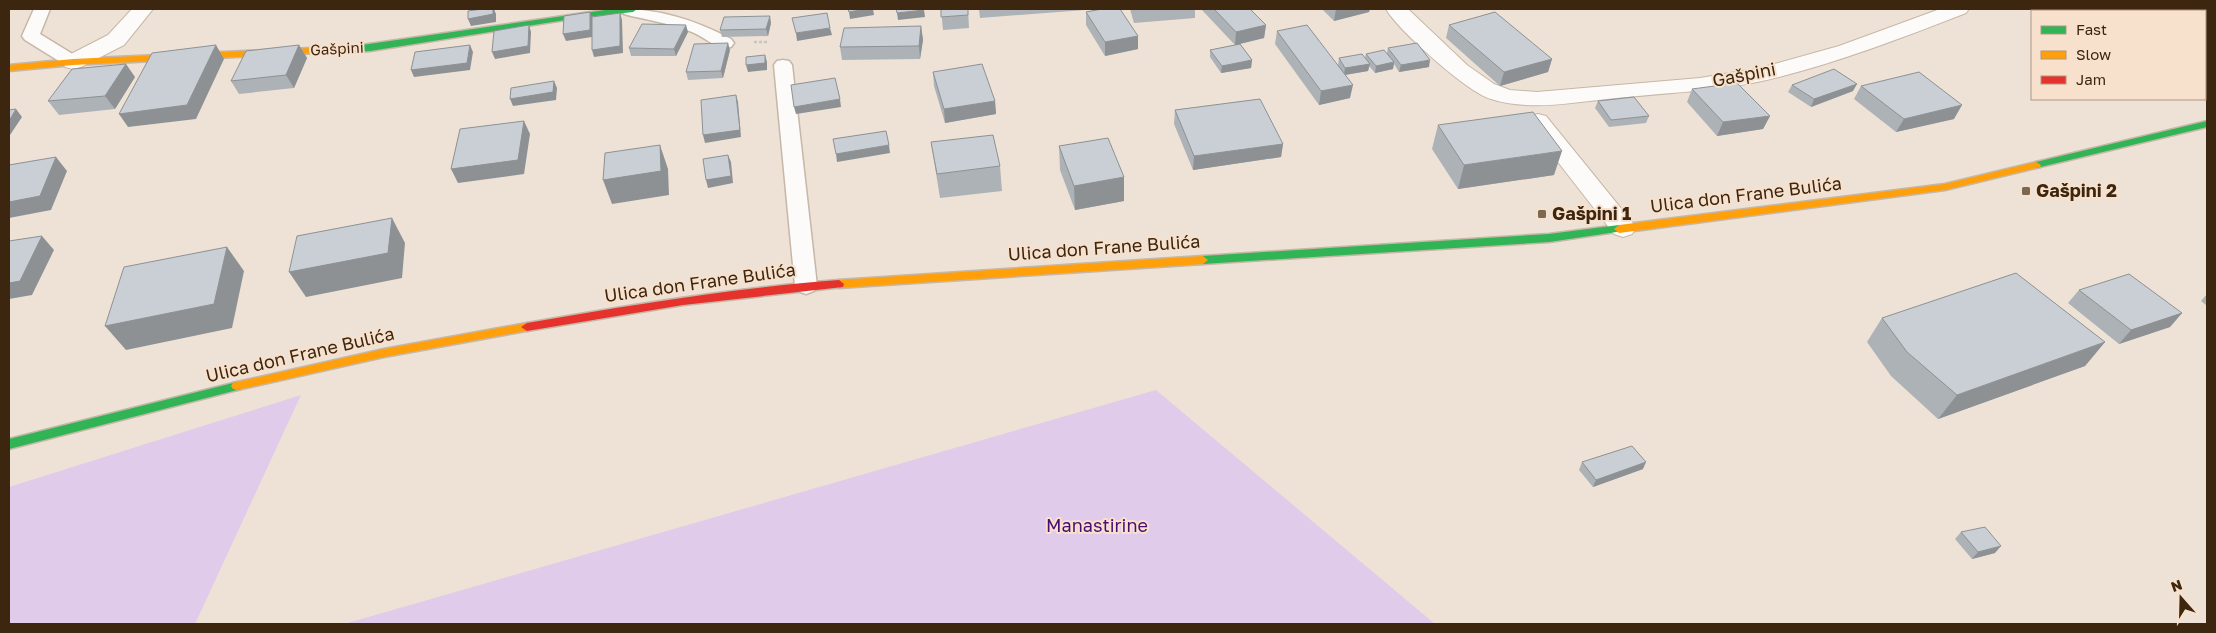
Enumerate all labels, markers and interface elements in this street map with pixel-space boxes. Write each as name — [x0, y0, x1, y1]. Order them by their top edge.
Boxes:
legend — [2031, 10, 2206, 100]
text: Fast — [2076, 20, 2107, 38]
street label: Gašpini — [310, 38, 364, 58]
text: Slow — [2076, 45, 2111, 63]
street label: Gašpini — [1710, 57, 1777, 91]
text: Jam — [2076, 70, 2106, 88]
street label: Ulica don Frane Bulića — [1649, 171, 1843, 217]
place label: Gašpini 2 — [2036, 179, 2117, 201]
marker: Gašpini 2 — [2020, 185, 2032, 197]
place label: Gašpini 1 — [1552, 202, 1631, 224]
marker: Gašpini 1 — [1536, 208, 1548, 220]
street label: Ulica don Frane Bulića — [1007, 229, 1201, 265]
street label: Ulica don Frane Bulića — [603, 258, 797, 306]
street label: Ulica don Frane Bulića — [203, 322, 396, 386]
park label: Manastirine — [1046, 514, 1148, 536]
north arrow — [2156, 573, 2206, 623]
text: N — [2168, 576, 2184, 595]

